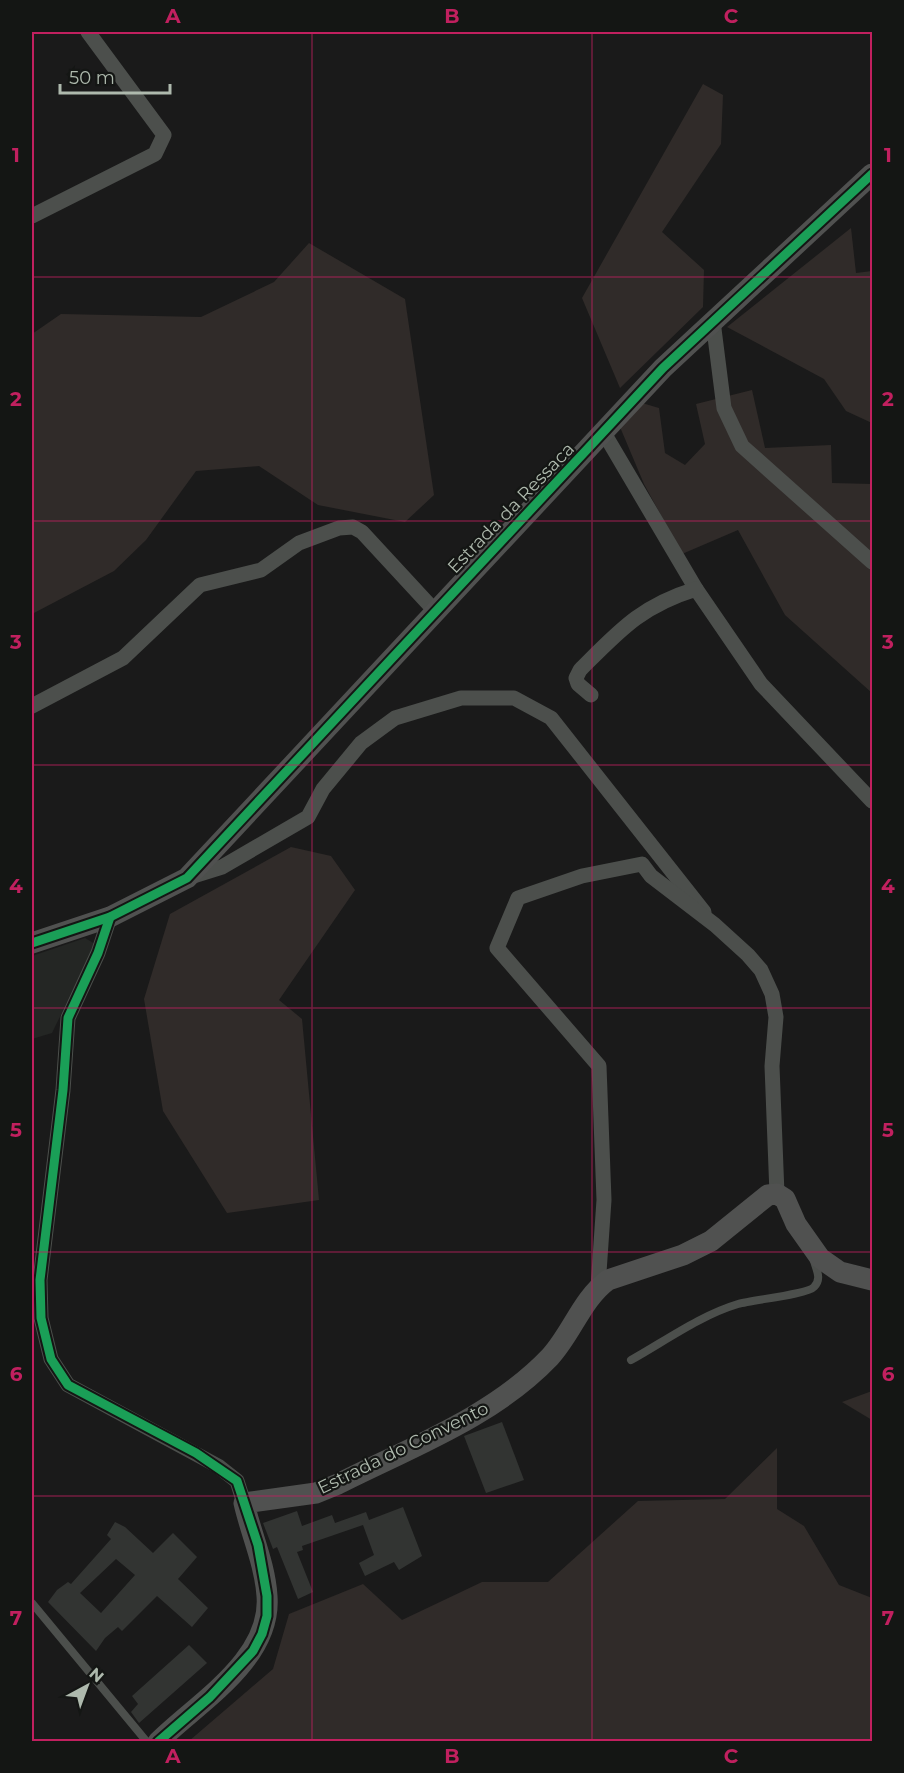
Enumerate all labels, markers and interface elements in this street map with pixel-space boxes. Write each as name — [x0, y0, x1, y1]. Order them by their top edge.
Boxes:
text: A — [164, 4, 181, 28]
text: B — [444, 4, 460, 28]
text: C — [724, 4, 739, 28]
scale bar — [60, 57, 170, 95]
text: 50 m — [69, 67, 115, 89]
text: 1 — [12, 143, 20, 167]
text: 1 — [884, 143, 892, 167]
text: 2 — [10, 387, 22, 411]
text: 2 — [882, 387, 894, 411]
street label: Estrada da Ressaca — [443, 438, 579, 578]
text: 3 — [9, 630, 22, 654]
text: 3 — [881, 630, 894, 654]
text: 4 — [9, 874, 23, 898]
text: 4 — [881, 874, 895, 898]
text: 5 — [10, 1118, 22, 1142]
text: 5 — [882, 1118, 894, 1142]
text: 6 — [10, 1362, 23, 1386]
text: 6 — [882, 1362, 895, 1386]
street label: Estrada do Convento — [314, 1397, 492, 1499]
text: 7 — [10, 1606, 22, 1630]
text: 7 — [882, 1606, 894, 1630]
north arrow — [57, 1656, 117, 1716]
text: N — [85, 1664, 108, 1686]
text: A — [164, 1744, 181, 1768]
text: B — [444, 1744, 460, 1768]
text: C — [724, 1744, 739, 1768]

